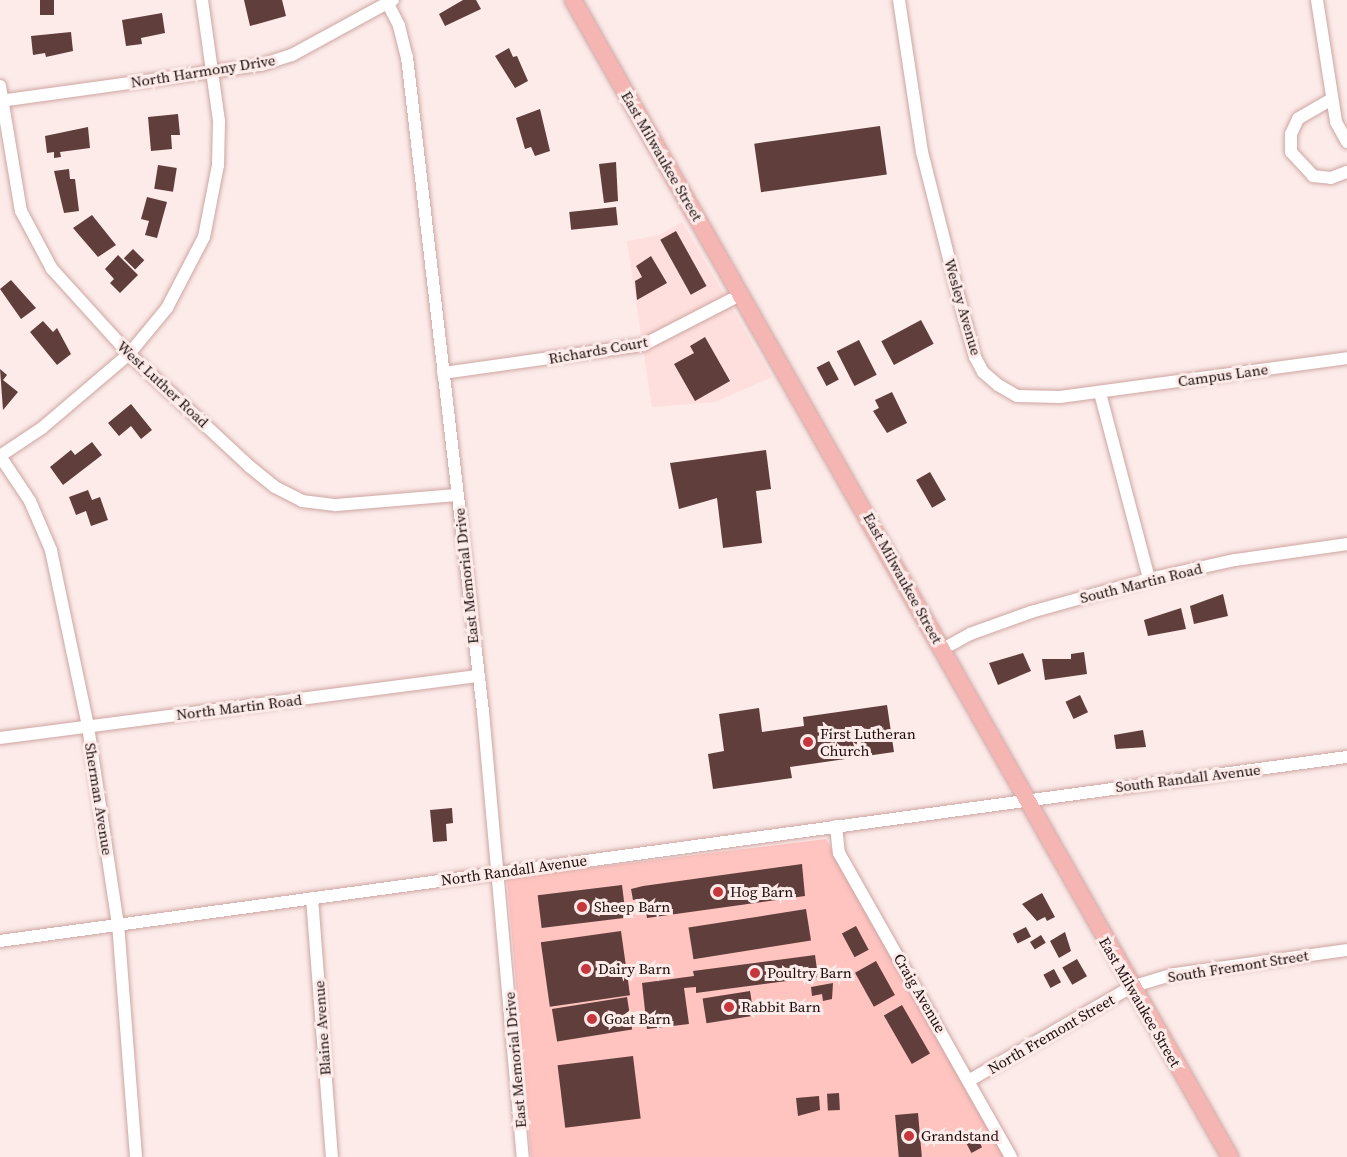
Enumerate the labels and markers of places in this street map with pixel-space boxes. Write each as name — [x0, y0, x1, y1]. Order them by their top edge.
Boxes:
place label: First Lutheran Church — [820, 724, 916, 759]
marker: First Lutheran Church — [801, 735, 815, 749]
place label: Hog Barn — [730, 883, 793, 901]
marker: Hog Barn — [711, 885, 725, 899]
place label: Sheep Barn — [594, 898, 670, 916]
marker: Sheep Barn — [575, 900, 589, 914]
place label: Dairy Barn — [598, 960, 671, 978]
marker: Dairy Barn — [579, 962, 593, 976]
place label: Poultry Barn — [767, 964, 852, 982]
marker: Poultry Barn — [748, 966, 762, 980]
place label: Rabbit Barn — [741, 998, 821, 1016]
marker: Rabbit Barn — [722, 1000, 736, 1014]
place label: Goat Barn — [604, 1010, 671, 1028]
marker: Goat Barn — [585, 1012, 599, 1026]
place label: Grandstand — [921, 1127, 999, 1145]
marker: Grandstand — [902, 1129, 916, 1143]

